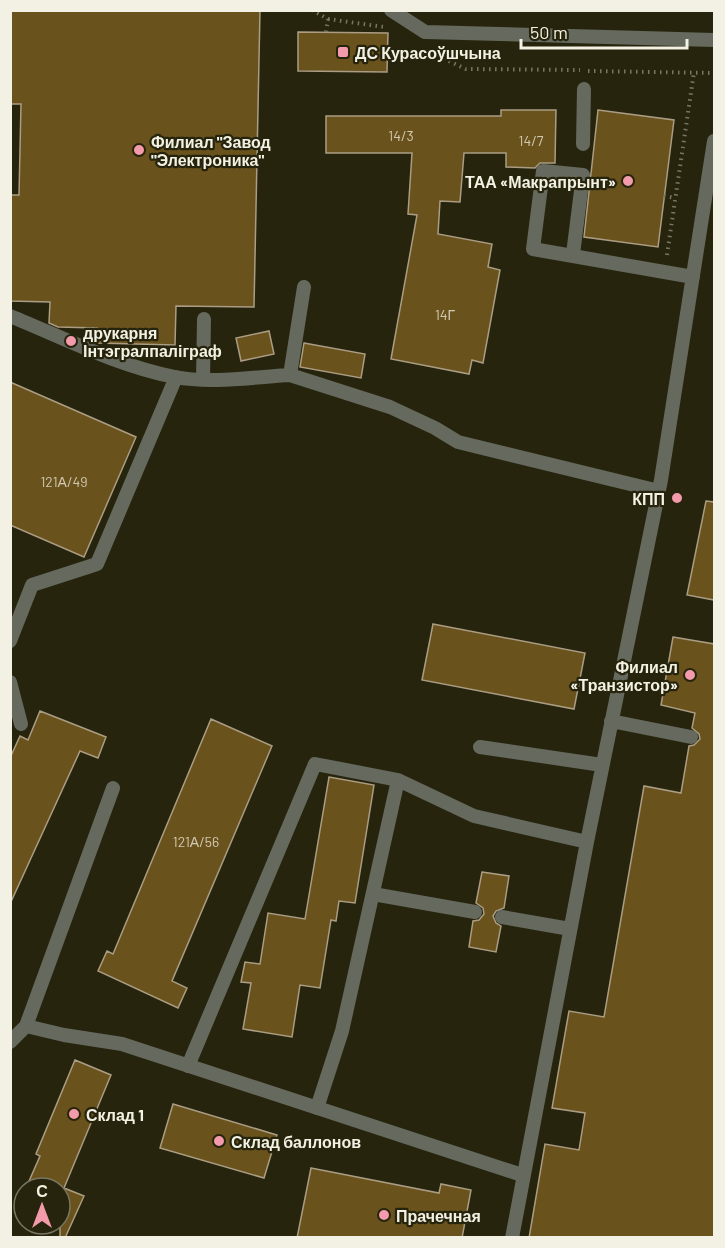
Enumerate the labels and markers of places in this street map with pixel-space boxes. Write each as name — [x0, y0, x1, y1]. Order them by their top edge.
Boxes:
place label: ДС Курасоўшчына — [355, 43, 501, 62]
marker: ДС Курасоўшчына — [336, 45, 350, 59]
place label: Филиал "Завод "Электроника" — [151, 132, 271, 169]
marker: Филиал "Завод "Электроника" — [132, 143, 146, 157]
place label: ТАА «Макрапрынт» — [465, 172, 616, 191]
marker: ТАА «Макрапрынт» — [621, 174, 635, 188]
place label: друкарня Інтэгралпаліграф — [83, 323, 222, 360]
marker: друкарня Інтэгралпаліграф — [64, 334, 78, 348]
place label: КПП — [632, 489, 665, 508]
marker: КПП — [670, 491, 684, 505]
place label: Филиал «Транзистор» — [570, 657, 678, 694]
marker: Филиал «Транзистор» — [683, 668, 697, 682]
place label: Склад 1 — [86, 1105, 144, 1124]
marker: Склад 1 — [67, 1107, 81, 1121]
place label: Склад баллонов — [231, 1132, 361, 1151]
marker: Склад баллонов — [212, 1134, 226, 1148]
place label: Прачечная — [396, 1206, 481, 1225]
marker: Прачечная — [377, 1208, 391, 1222]

